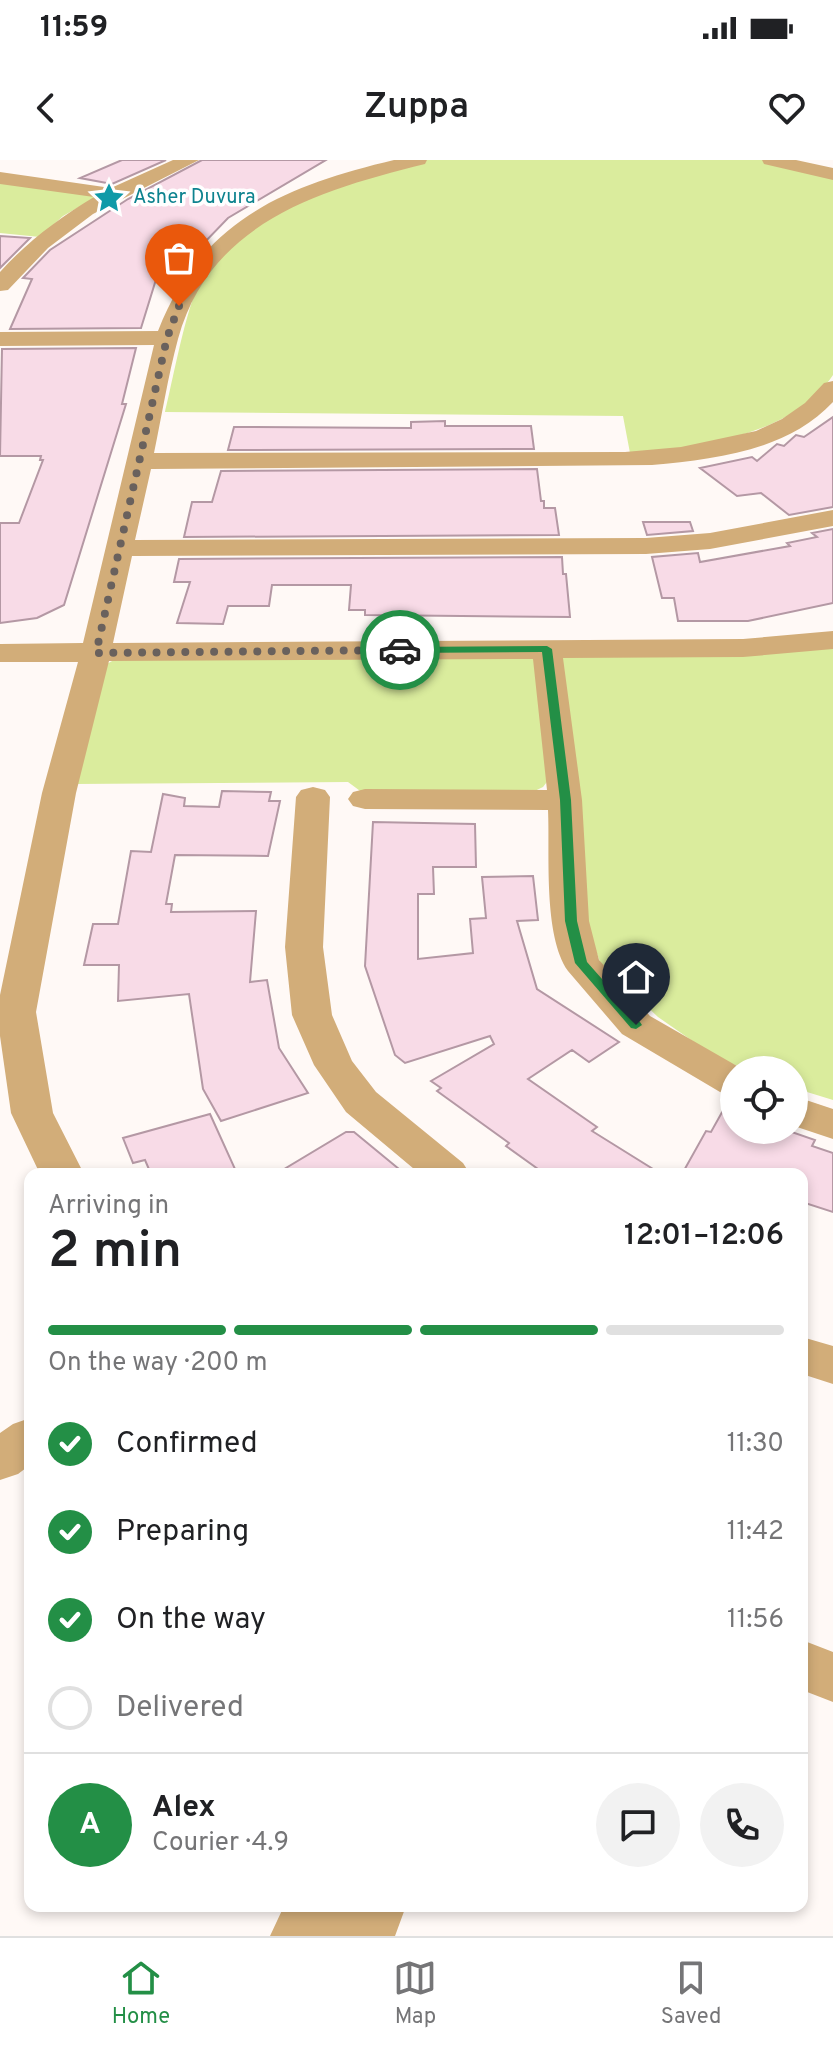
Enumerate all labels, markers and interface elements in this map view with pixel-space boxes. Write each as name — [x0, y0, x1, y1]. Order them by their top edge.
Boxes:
text: 11:59 — [40, 10, 108, 47]
text: Zuppa — [364, 85, 469, 131]
icon: back — [24, 86, 68, 130]
icon: heart — [765, 86, 809, 130]
place icon: Asher Duvura — [92, 181, 126, 215]
place label: Asher Duvura — [133, 185, 256, 211]
pin — [145, 224, 213, 306]
icon: bag — [157, 236, 201, 280]
courier — [360, 610, 440, 690]
icon: car — [378, 628, 422, 672]
pin — [602, 943, 670, 1025]
icon: home — [614, 955, 658, 999]
map controls — [720, 1056, 808, 1144]
button: locate — [720, 1056, 808, 1144]
text: Arriving in — [48, 1190, 169, 1223]
text: 12:01–12:06 — [624, 1218, 784, 1255]
text: 2 min — [48, 1220, 182, 1286]
text: On the way · 200 m — [48, 1347, 267, 1380]
icon: check — [48, 1422, 92, 1466]
text: Confirmed — [116, 1426, 258, 1463]
text: 11:30 — [727, 1428, 784, 1461]
icon: check — [48, 1510, 92, 1554]
text: Preparing — [116, 1514, 249, 1551]
text: 11:42 — [727, 1516, 784, 1549]
icon: check — [48, 1598, 92, 1642]
text: On the way — [116, 1602, 266, 1639]
text: 11:56 — [727, 1604, 784, 1637]
text: Delivered — [116, 1690, 244, 1727]
button: chat — [596, 1783, 680, 1867]
button: phone — [700, 1783, 784, 1867]
text: Alex — [152, 1790, 216, 1827]
text: A — [79, 1807, 101, 1844]
text: Courier · 4.9 — [152, 1827, 289, 1860]
tab: Home — [112, 1956, 170, 2031]
tab: Map — [393, 1956, 437, 2031]
tab: Saved — [661, 1956, 721, 2031]

